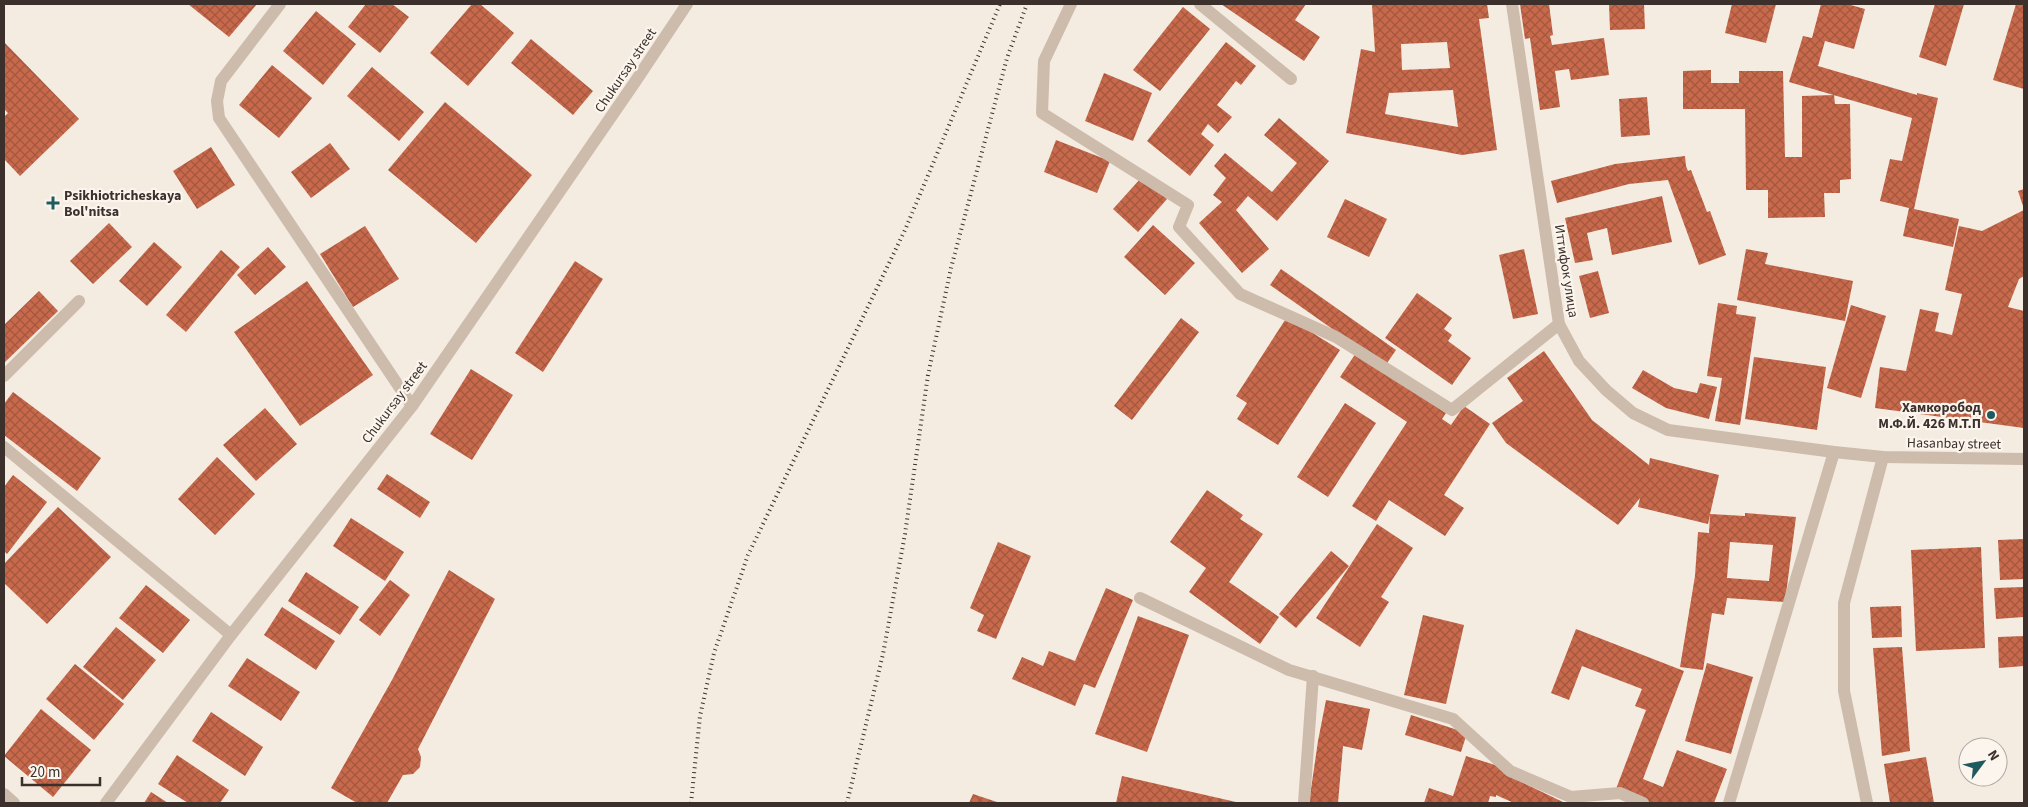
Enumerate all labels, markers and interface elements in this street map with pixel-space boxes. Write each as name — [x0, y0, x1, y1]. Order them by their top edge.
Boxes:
street label: Chukursay street — [590, 24, 662, 117]
place label: Psikhiotricheskaya Bol'nitsa — [64, 186, 181, 222]
marker: Psikhiotricheskaya Bol'nitsa — [46, 196, 60, 210]
street label: Иттифок улица — [1549, 223, 1583, 319]
street label: Chukursay street — [357, 357, 432, 448]
place label: Хамкоробод М.Ф.Й. 426 М.Т.П — [1878, 398, 1982, 434]
marker: Хамкоробод М.Ф.Й. 426 М.Т.П — [1985, 409, 1997, 421]
street label: Hasanbay street — [1907, 433, 2002, 455]
north arrow — [1958, 737, 2008, 787]
text: N — [1982, 746, 2004, 765]
scale bar — [22, 754, 100, 786]
text: 20 m — [30, 762, 60, 783]

